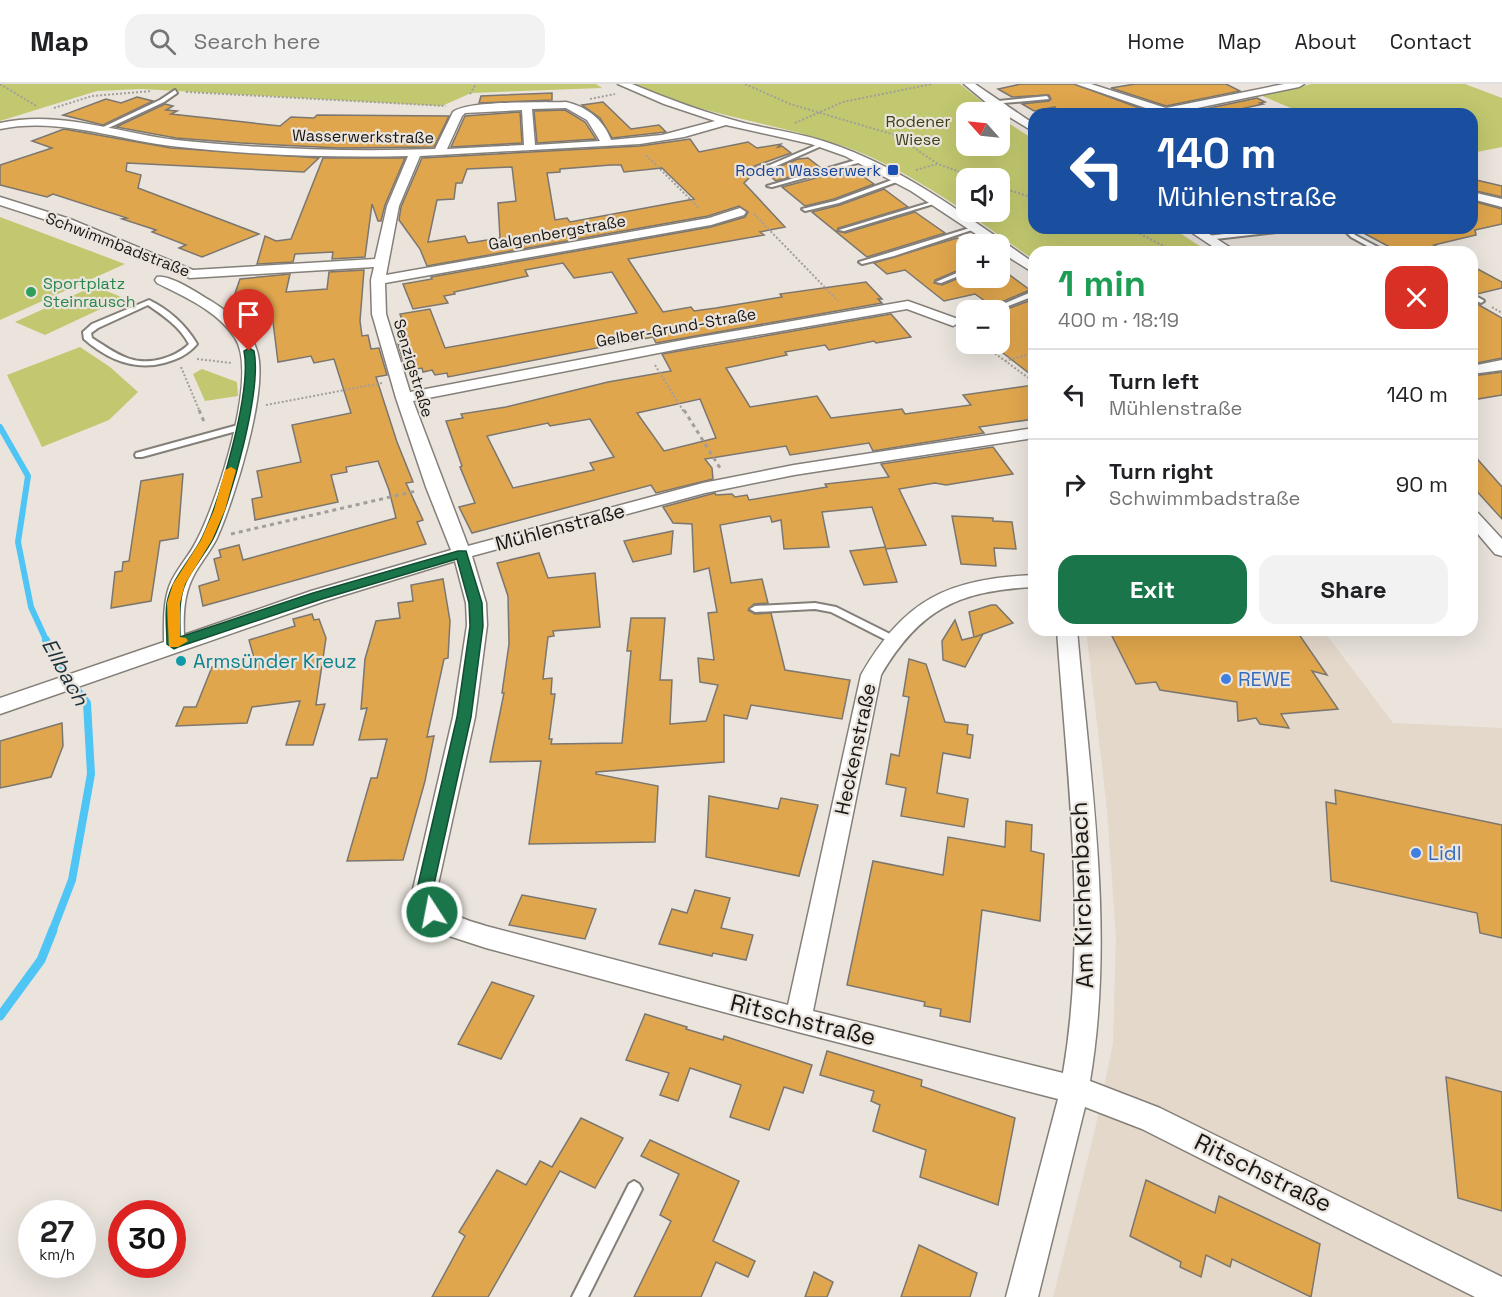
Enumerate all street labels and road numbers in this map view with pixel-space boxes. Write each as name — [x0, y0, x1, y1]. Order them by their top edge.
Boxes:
street label: Wasserwerkstraße — [292, 125, 434, 148]
street label: Schwimmbadstraße — [43, 207, 193, 282]
street label: Galgenbergstraße — [487, 210, 627, 255]
street label: Gelber-Grund-Straße — [594, 303, 758, 352]
street label: Senzigstraße — [389, 316, 438, 420]
street label: Mühlenstraße — [492, 497, 628, 557]
street label: Heckenstraße — [828, 681, 882, 817]
street label: Am Kirchenbach — [1063, 801, 1100, 989]
street label: Ritschstraße — [727, 986, 879, 1053]
street label: Ritschstraße — [1189, 1126, 1337, 1219]

